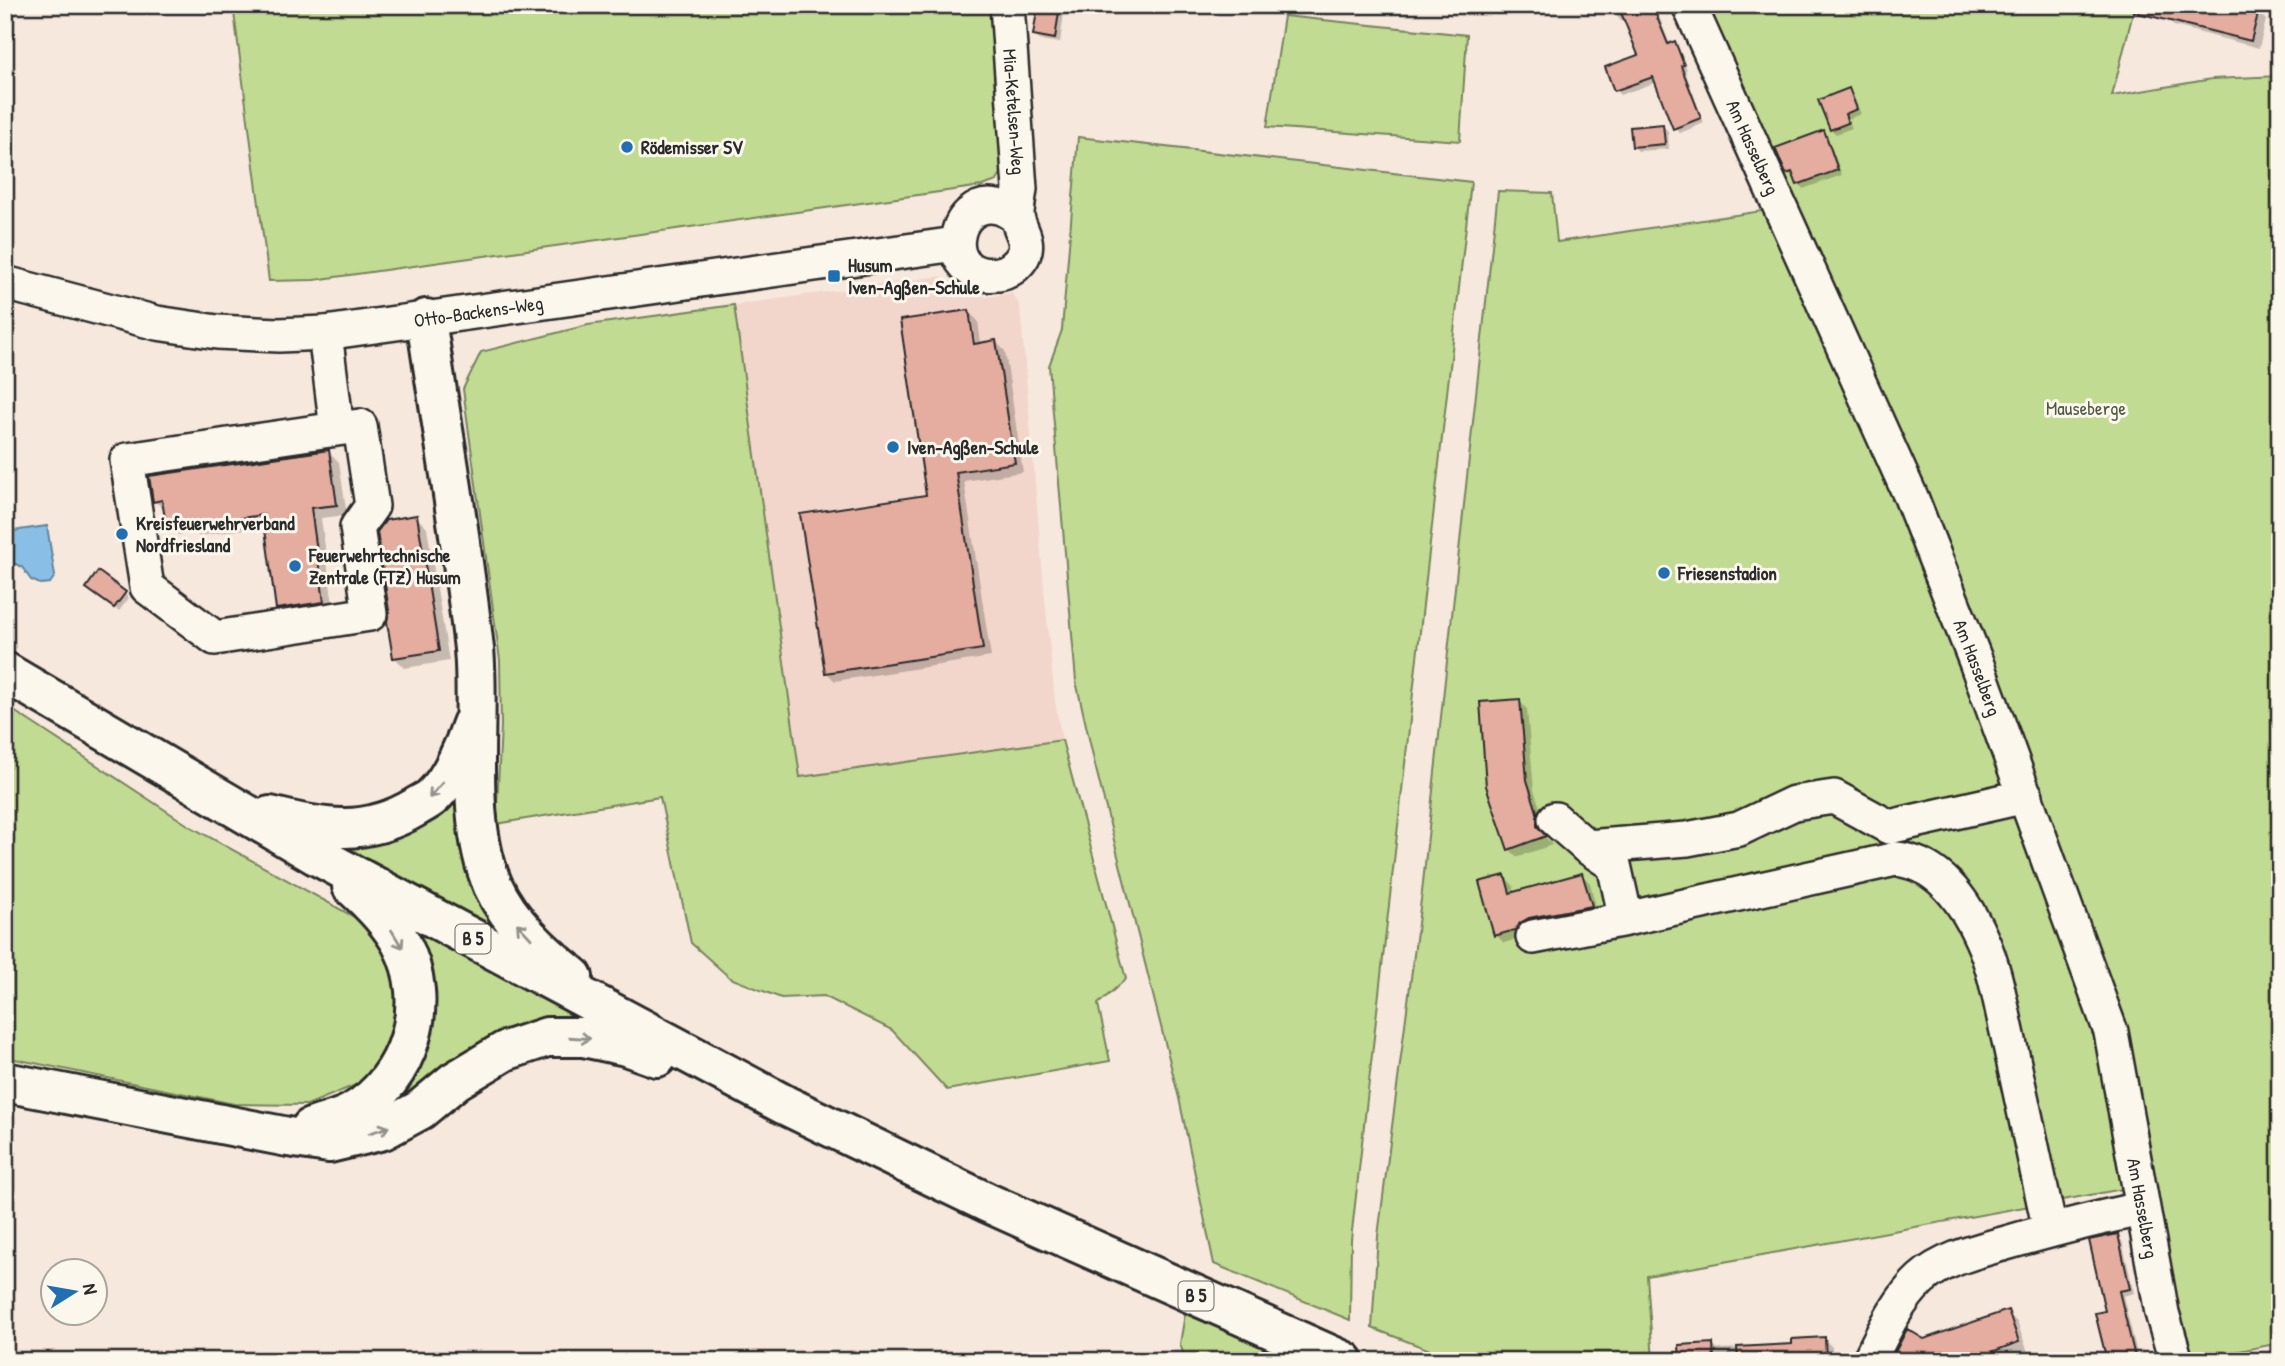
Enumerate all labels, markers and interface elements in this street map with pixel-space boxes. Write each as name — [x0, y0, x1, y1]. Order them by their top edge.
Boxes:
street label: Mia-Ketelsen-Weg — [997, 48, 1032, 176]
street label: Am Hasselberg — [1720, 96, 1786, 199]
place label: Rödemisser SV — [641, 134, 744, 160]
marker: Rödemisser SV — [619, 139, 635, 155]
place label: Husum Iven-Agßen-Schule — [848, 252, 980, 301]
marker: Husum Iven-Agßen-Schule — [826, 268, 842, 284]
street label: Otto-Backens-Weg — [412, 289, 545, 333]
park label: Mauseberge — [2046, 395, 2126, 421]
place label: Iven-Agßen-Schule — [907, 434, 1039, 461]
marker: Iven-Agßen-Schule — [885, 439, 901, 455]
place label: Kreisfeuerwehrverband Nordfriesland — [136, 510, 295, 558]
marker: Kreisfeuerwehrverband Nordfriesland — [114, 526, 130, 542]
place label: Feuerwehrtechnische Zentrale (FTZ) Husum — [308, 542, 461, 590]
marker: Feuerwehrtechnische Zentrale (FTZ) Husum — [287, 558, 303, 574]
place label: Friesenstadion — [1677, 560, 1777, 586]
marker: Friesenstadion — [1656, 565, 1672, 581]
street label: Am Hasselberg — [1947, 616, 2008, 720]
one-way arrow — [428, 781, 444, 799]
one-way arrow — [516, 922, 532, 940]
road number: B 5 — [456, 924, 490, 954]
one-way arrow — [390, 928, 404, 948]
one-way arrow — [569, 1032, 591, 1045]
one-way arrow — [367, 1123, 389, 1135]
street label: Am Hasselberg — [2121, 1156, 2165, 1260]
north arrow — [38, 1258, 108, 1328]
text: N — [77, 1281, 104, 1296]
road number: B 5 — [1178, 1282, 1214, 1310]

